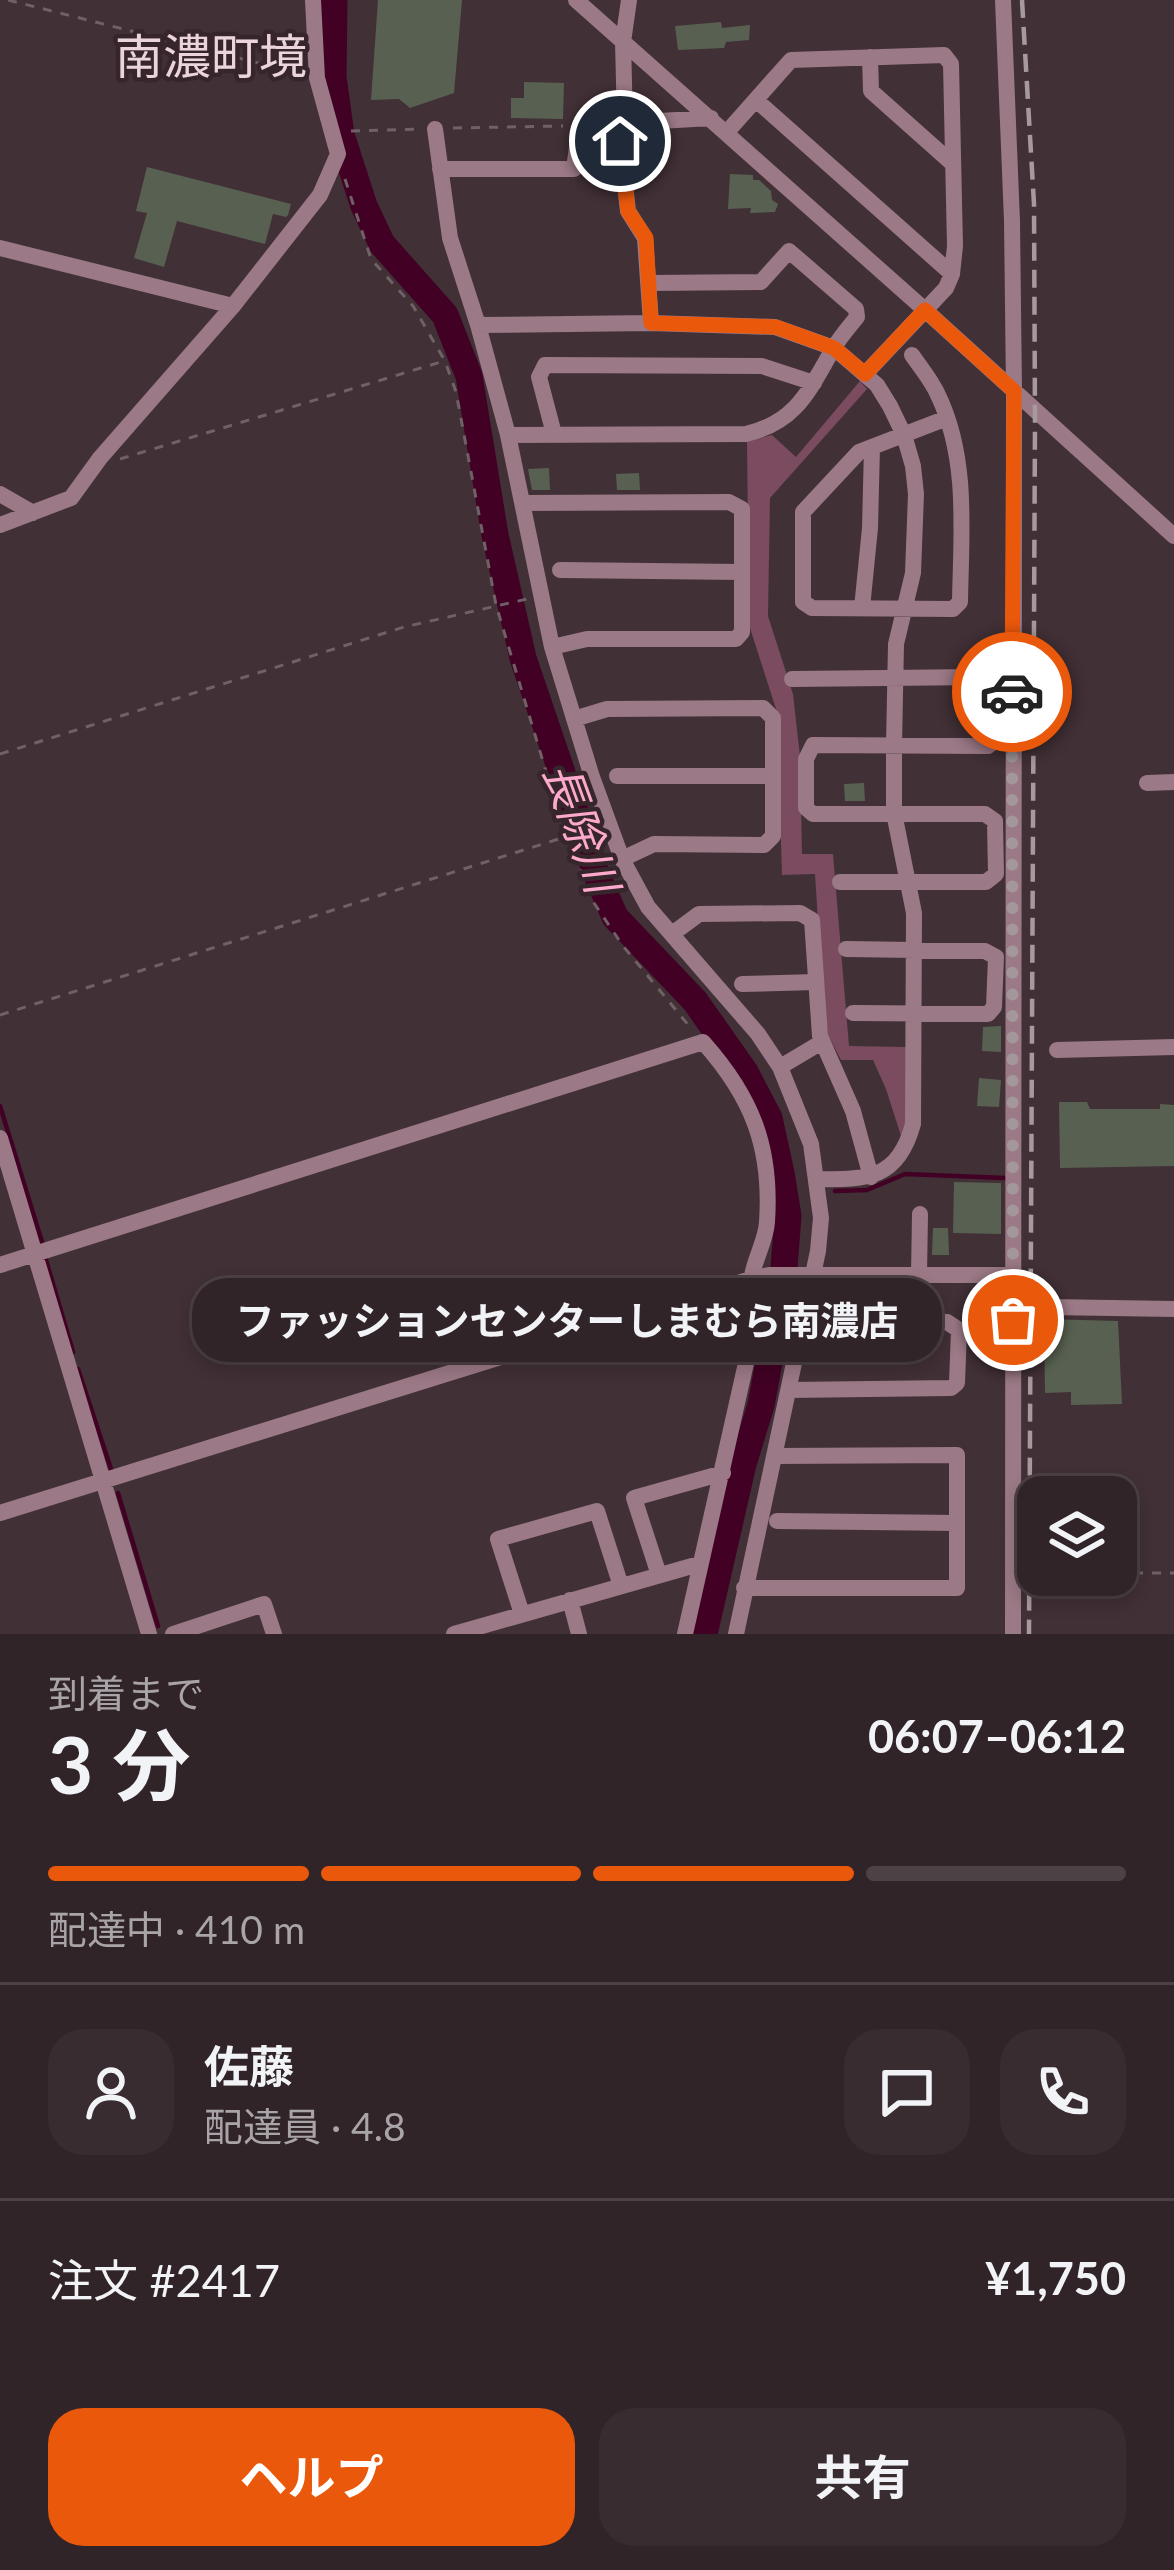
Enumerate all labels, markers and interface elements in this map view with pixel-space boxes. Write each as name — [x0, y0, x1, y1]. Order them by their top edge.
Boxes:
district label: 南濃町境 — [115, 27, 307, 84]
pin — [569, 90, 671, 192]
icon: home — [587, 108, 653, 174]
courier — [952, 632, 1072, 752]
icon: car — [979, 659, 1045, 725]
water label: 長除川 — [534, 754, 632, 903]
pin — [962, 1269, 1064, 1371]
callout: ファッションセンターしまむら南濃店 — [191, 1278, 941, 1362]
icon: bag — [980, 1287, 1046, 1353]
text: ファッションセンターしまむら南濃店 — [235, 1297, 899, 1343]
map controls — [1017, 1476, 1137, 1596]
button: layers — [1017, 1476, 1137, 1596]
text: 到着まで — [48, 1670, 204, 1716]
text: 06:07–06:12 — [868, 1709, 1126, 1763]
text: 3 分 — [48, 1717, 190, 1811]
text: 配達中 · 410 m — [48, 1906, 305, 1952]
button: person — [48, 2029, 174, 2155]
button: chat — [844, 2029, 970, 2155]
button: phone — [1000, 2029, 1126, 2155]
text: 佐藤 — [204, 2039, 294, 2093]
text: 配達員 · 4.8 — [204, 2103, 406, 2149]
text: ¥1,750 — [985, 2251, 1126, 2305]
text: 注文 #2417 — [48, 2253, 280, 2307]
button: ヘルプ — [48, 2408, 575, 2546]
button: 共有 — [599, 2408, 1126, 2546]

